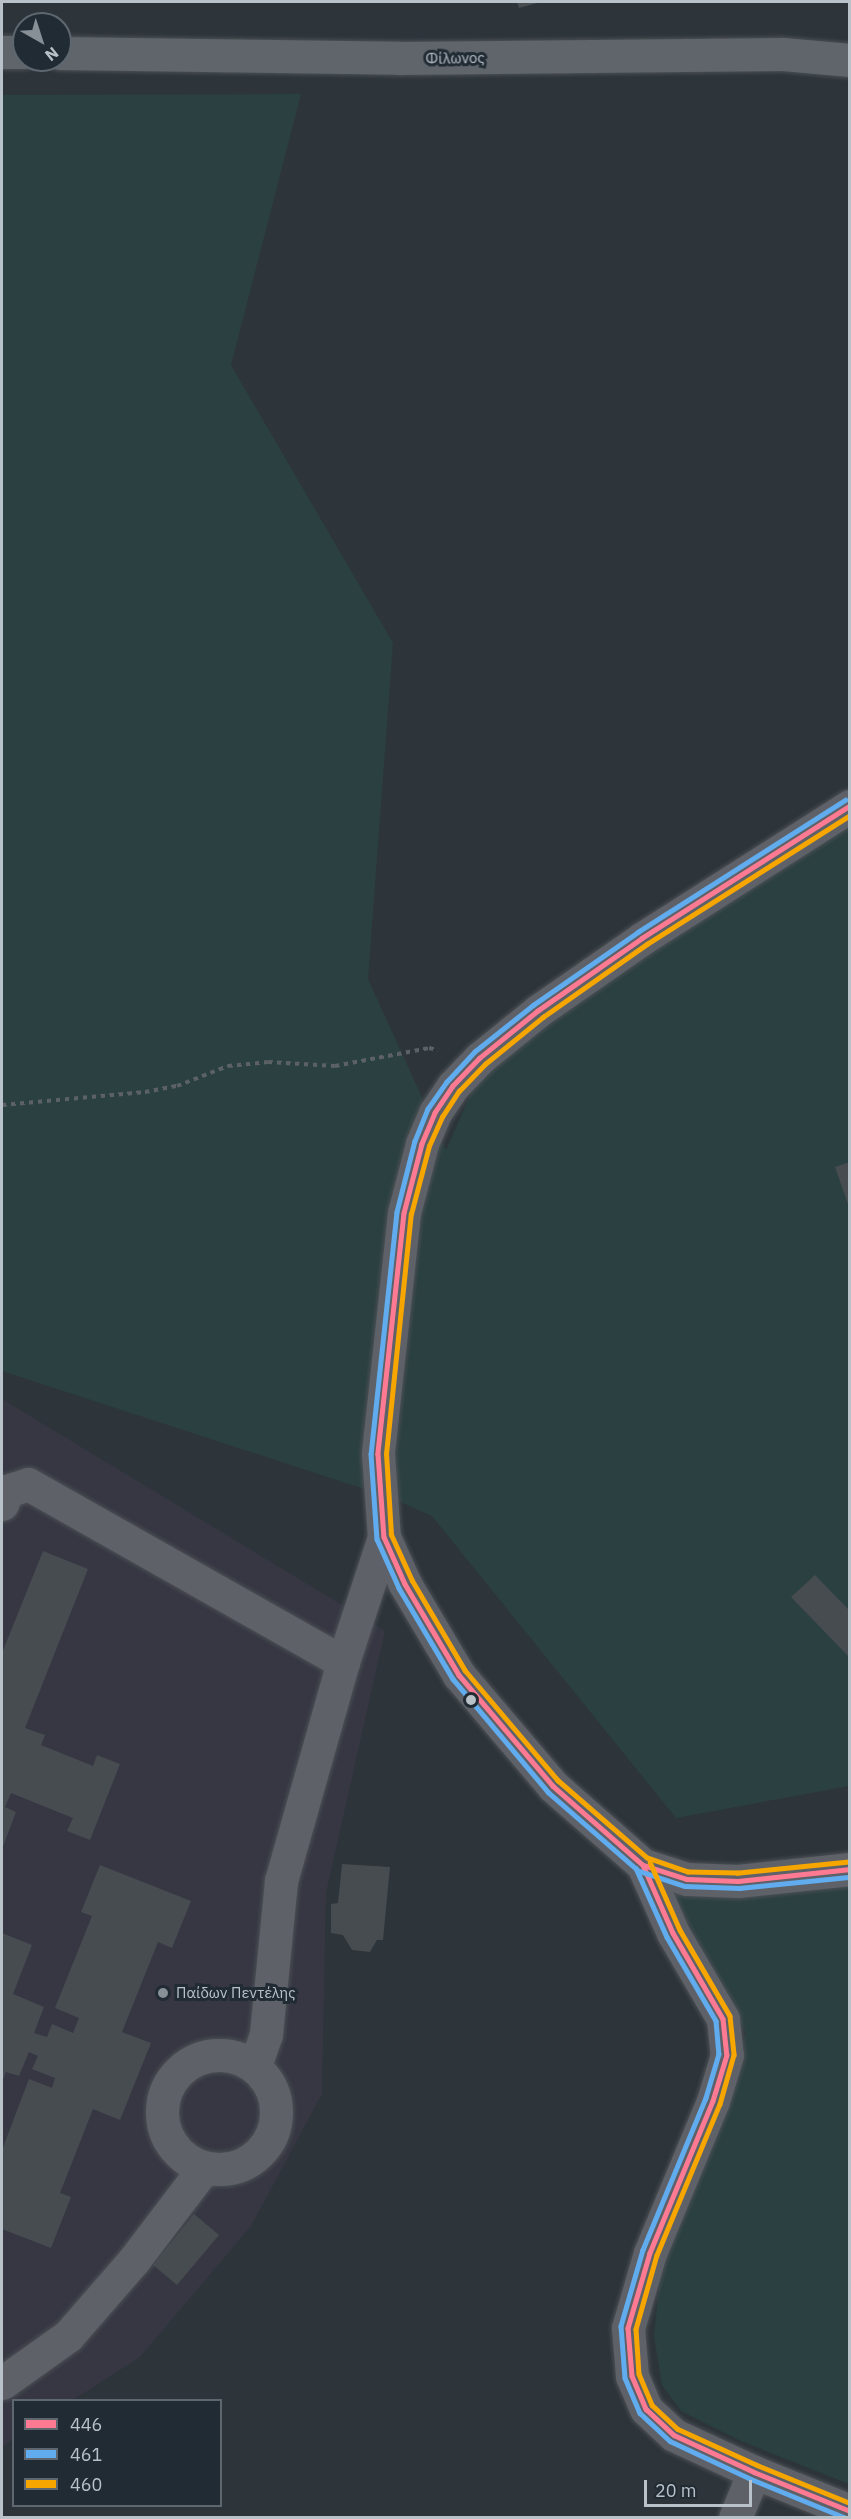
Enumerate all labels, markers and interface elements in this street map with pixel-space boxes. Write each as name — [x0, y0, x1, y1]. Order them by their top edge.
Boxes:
north arrow — [12, 12, 72, 72]
text: N — [41, 43, 63, 66]
street label: Φίλωνος — [425, 48, 485, 68]
unlabelled marker — [465, 1694, 477, 1706]
marker: Παίδων Πεντέλης — [154, 1984, 172, 2002]
place label: Παίδων Πεντέλης — [176, 1984, 295, 2002]
legend — [12, 2399, 222, 2507]
text: 446 — [70, 2413, 102, 2436]
text: 461 — [70, 2443, 102, 2466]
scale bar — [647, 2468, 755, 2506]
text: 460 — [70, 2473, 102, 2496]
text: 20 m — [655, 2479, 697, 2502]

